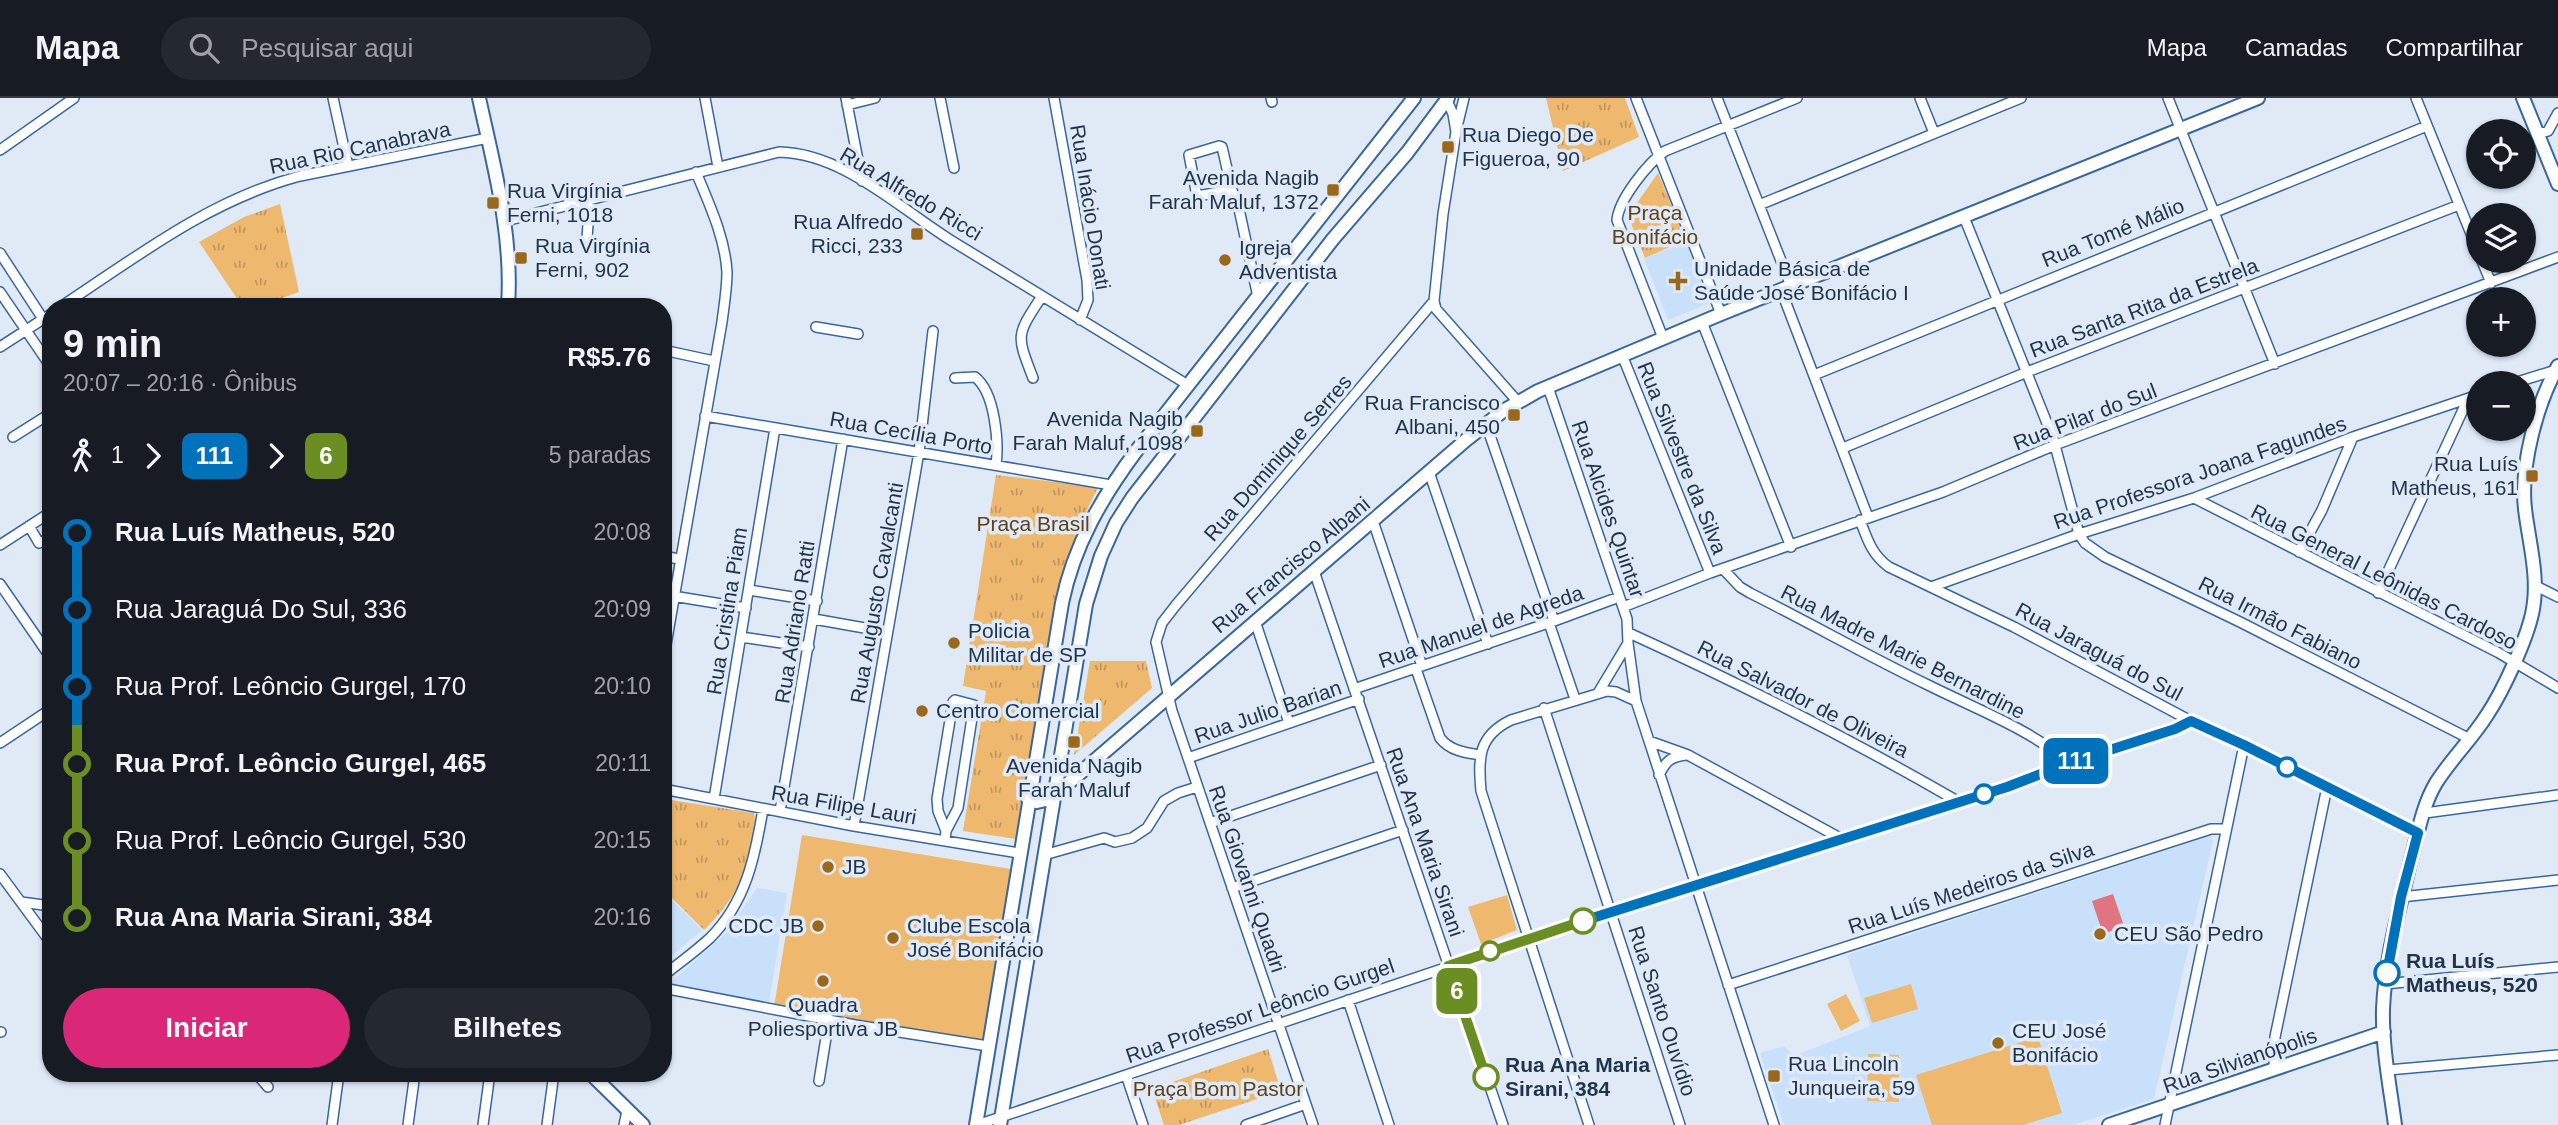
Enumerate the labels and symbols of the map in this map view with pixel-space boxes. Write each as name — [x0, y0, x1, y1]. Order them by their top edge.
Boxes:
street label: Rua Rio Canabrava — [267, 117, 453, 178]
street label: Rua Inácio Donati — [1066, 123, 1115, 291]
place label: Rua Diego De Figueroa, 90 — [1462, 123, 1594, 170]
marker: Rua Diego De Figueroa, 90 — [1440, 139, 1456, 155]
street label: Rua Alfredo Ricci — [836, 142, 986, 245]
place label: Avenida Nagib Farah Maluf, 1372 — [1149, 166, 1319, 213]
place label: Rua Virgínia Ferni, 1018 — [507, 179, 623, 226]
marker: Avenida Nagib Farah Maluf, 1372 — [1325, 182, 1341, 198]
street label: Rua Tomé Málio — [2038, 194, 2187, 272]
marker: Rua Virgínia Ferni, 1018 — [485, 195, 501, 211]
park label: Praça Bonifácio — [1612, 201, 1698, 248]
place label: Rua Alfredo Ricci, 233 — [793, 210, 903, 257]
marker: Rua Alfredo Ricci, 233 — [909, 226, 925, 242]
place label: Rua Virgínia Ferni, 902 — [535, 234, 651, 281]
place label: Igreja Adventista — [1239, 236, 1337, 283]
marker: Rua Virgínia Ferni, 902 — [513, 250, 529, 266]
marker: Igreja Adventista — [1217, 252, 1233, 268]
street label: Rua Santa Rita da Estrela — [2026, 253, 2262, 362]
place label: Unidade Básica de Saúde José Bonifácio I — [1694, 257, 1909, 304]
marker: Unidade Básica de Saúde José Bonifácio I — [1668, 271, 1688, 291]
street label: Rua Silvestre da Silva — [1633, 358, 1732, 558]
street label: Rua Dominique Serres — [1199, 370, 1356, 545]
street label: Rua Pilar do Sul — [2010, 379, 2160, 454]
place label: Rua Francisco Albani, 450 — [1365, 391, 1500, 438]
street label: Rua Cecília Porto — [828, 407, 994, 458]
place label: Avenida Nagib Farah Maluf, 1098 — [1013, 407, 1183, 454]
marker: Rua Francisco Albani, 450 — [1506, 407, 1522, 423]
street label: Rua Professora Joana Fagundes — [2050, 411, 2349, 534]
street label: Rua Alcides Quintar — [1567, 417, 1650, 600]
marker: Avenida Nagib Farah Maluf, 1098 — [1189, 423, 1205, 439]
place label: Rua Luís Matheus, 161 — [2391, 452, 2518, 499]
marker: Rua Luís Matheus, 161 — [2524, 468, 2540, 484]
street label: Rua Augusto Cavalcanti — [846, 481, 907, 705]
street label: Rua Francisco Albani — [1207, 492, 1374, 637]
street label: Rua General Leônidas Cardoso — [2247, 499, 2521, 654]
park label: Praça Brasil — [976, 512, 1090, 535]
street label: Rua Cristina Piam — [702, 526, 751, 696]
street label: Rua Adriano Ratti — [770, 539, 819, 705]
street label: Rua Irmão Fabiano — [2195, 572, 2366, 674]
street label: Rua Madre Marie Bernardine — [1777, 580, 2029, 723]
street label: Rua Manuel de Agreda — [1376, 581, 1586, 672]
street label: Rua Jaraguá do Sul — [2012, 598, 2187, 705]
place label: Policia Militar de SP — [968, 619, 1087, 666]
marker: Policia Militar de SP — [946, 635, 962, 651]
street label: Rua Salvador de Oliveira — [1694, 635, 1913, 762]
street label: Rua Julio Barian — [1191, 676, 1344, 747]
place label: Centro Comercial — [936, 699, 1099, 722]
marker: Centro Comercial — [914, 703, 930, 719]
marker: Avenida Nagib Farah Maluf — [1066, 734, 1082, 750]
line badge: 111 — [2036, 738, 2116, 784]
street label: Rua Ana Maria Sirani — [1382, 744, 1469, 939]
place label: Avenida Nagib Farah Maluf — [1006, 754, 1142, 801]
unlabelled marker — [2277, 757, 2297, 777]
street label: Rua Filipe Lauri — [770, 780, 919, 829]
street label: Rua Giovanni Quadri — [1205, 782, 1290, 975]
unlabelled marker — [1974, 784, 1994, 804]
street label: Rua Luís Medeiros da Silva — [1845, 837, 2097, 938]
place label: JB — [842, 855, 867, 878]
marker: JB — [820, 859, 836, 875]
unlabelled marker — [1570, 908, 1596, 934]
place label: CDC JB — [728, 914, 804, 937]
place label: Clube Escola José Bonifácio — [907, 914, 1044, 961]
marker: CDC JB — [810, 918, 826, 934]
place label: CEU São Pedro — [2114, 922, 2263, 945]
street label: Rua Santo Ouvídio — [1624, 923, 1701, 1099]
marker: CEU São Pedro — [2092, 926, 2108, 942]
marker: Clube Escola José Bonifácio — [885, 930, 901, 946]
unlabelled marker — [1480, 941, 1500, 961]
place label: Rua Luís Matheus, 520 — [2406, 949, 2538, 996]
street label: Rua Professor Leôncio Gurgel — [1123, 954, 1397, 1067]
marker: Rua Luís Matheus, 520 — [2374, 960, 2400, 986]
line badge: 6 — [1434, 968, 1480, 1014]
marker: Quadra Poliesportiva JB — [815, 973, 831, 989]
place label: Quadra Poliesportiva JB — [748, 993, 898, 1040]
place label: CEU José Bonifácio — [2012, 1019, 2107, 1066]
street label: Rua Silvianópolis — [2160, 1023, 2320, 1098]
marker: CEU José Bonifácio — [1990, 1035, 2006, 1051]
place label: Rua Lincoln Junqueira, 59 — [1788, 1052, 1915, 1099]
place label: Rua Ana Maria Sirani, 384 — [1505, 1053, 1650, 1100]
marker: Rua Ana Maria Sirani, 384 — [1473, 1064, 1499, 1090]
marker: Rua Lincoln Junqueira, 59 — [1766, 1068, 1782, 1084]
park label: Praça Bom Pastor — [1133, 1077, 1303, 1100]

